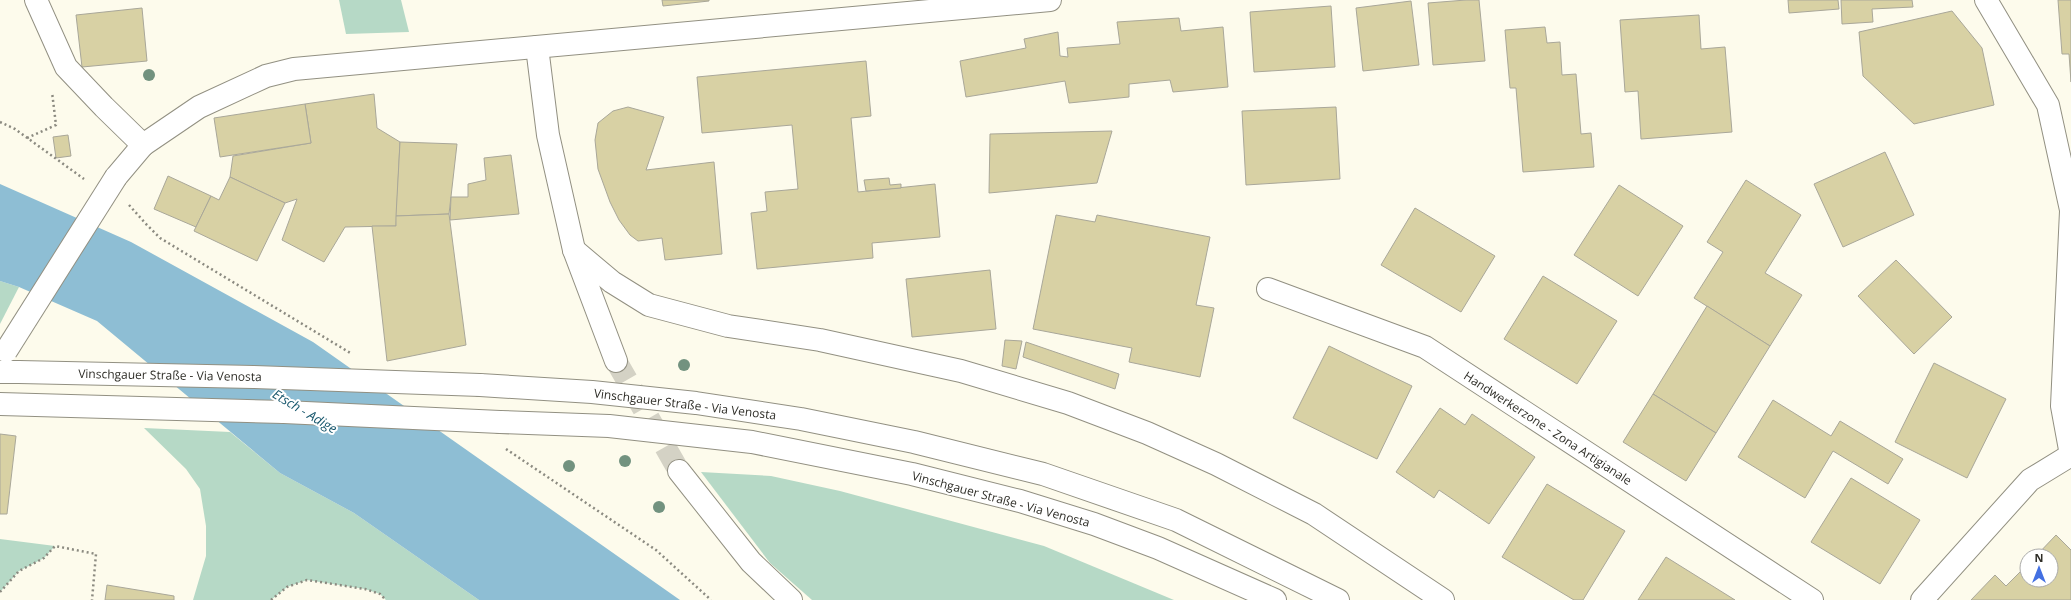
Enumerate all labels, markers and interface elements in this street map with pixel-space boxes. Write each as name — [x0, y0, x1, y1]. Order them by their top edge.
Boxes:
street label: Vinschgauer Straße - Via Venosta — [78, 365, 262, 385]
street label: Handwerkerzone - Zona Artigianale — [1461, 367, 1636, 489]
street label: Vinschgauer Straße - Via Venosta — [593, 384, 777, 424]
water label: Etsch - Adige — [269, 385, 341, 438]
street label: Vinschgauer Straße - Via Venosta — [910, 467, 1092, 531]
north arrow — [2019, 548, 2059, 588]
text: N — [2035, 550, 2043, 565]

